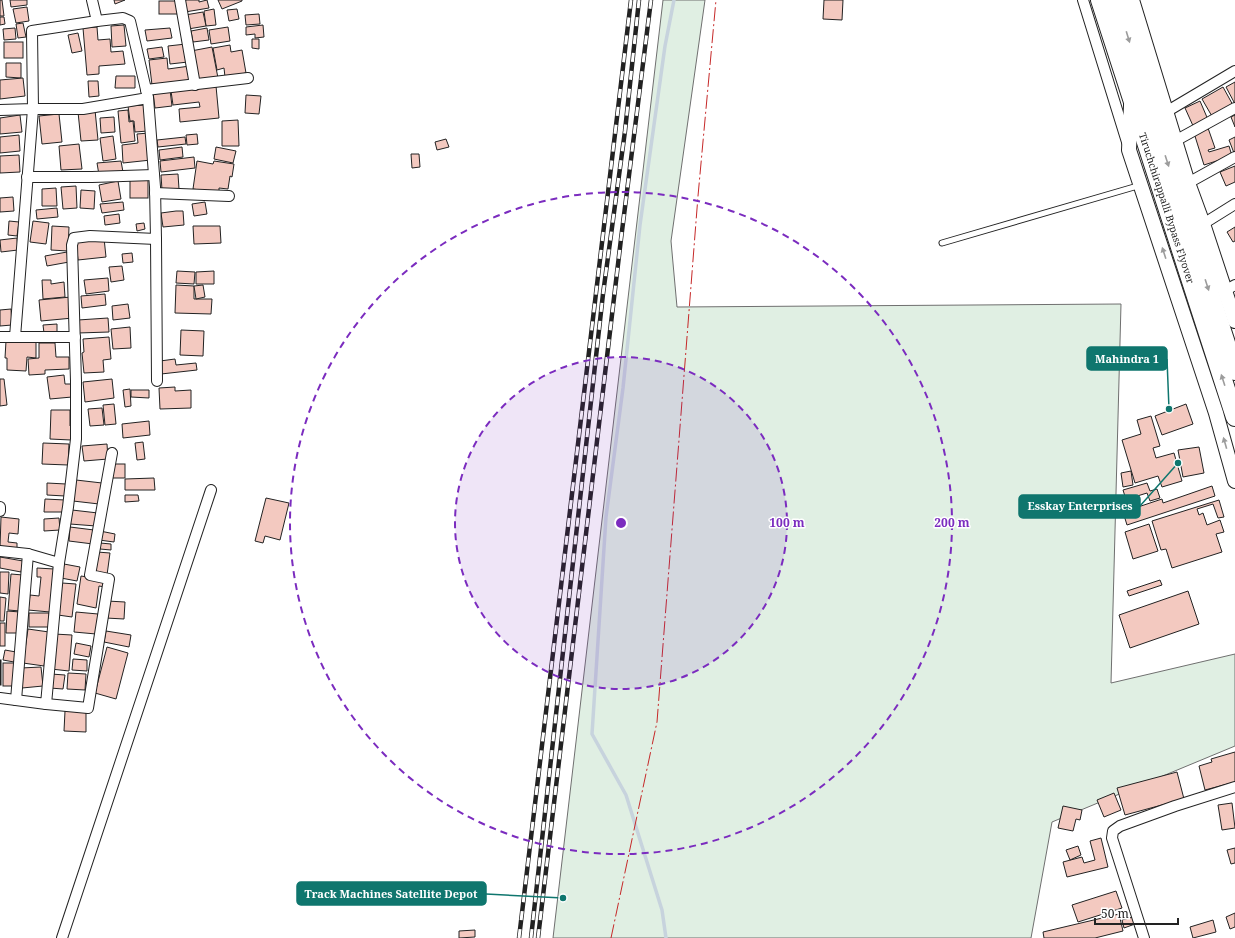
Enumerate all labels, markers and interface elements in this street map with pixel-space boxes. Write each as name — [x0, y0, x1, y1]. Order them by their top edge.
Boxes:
one-way arrow — [1125, 32, 1131, 44]
street label: Tiruchchirappalli Bypass Flyover — [1136, 131, 1198, 285]
one-way arrow — [1164, 156, 1170, 168]
one-way arrow — [1161, 246, 1167, 258]
one-way arrow — [1204, 279, 1210, 291]
callout: Mahindra 1 — [1087, 347, 1167, 370]
text: Mahindra 1 — [1095, 351, 1159, 366]
one-way arrow — [1220, 373, 1226, 385]
one-way arrow — [1221, 437, 1227, 450]
callout: Esskay Enterprises — [1019, 495, 1140, 518]
text: Esskay Enterprises — [1028, 498, 1133, 513]
text: 100 m — [769, 514, 805, 531]
text: 200 m — [934, 514, 970, 531]
centre of rings — [614, 516, 628, 530]
callout: Track Machines Satellite Depot — [297, 882, 486, 905]
text: Track Machines Satellite Depot — [305, 886, 478, 901]
scale bar — [1095, 900, 1178, 926]
text: 50 m — [1101, 905, 1129, 922]

